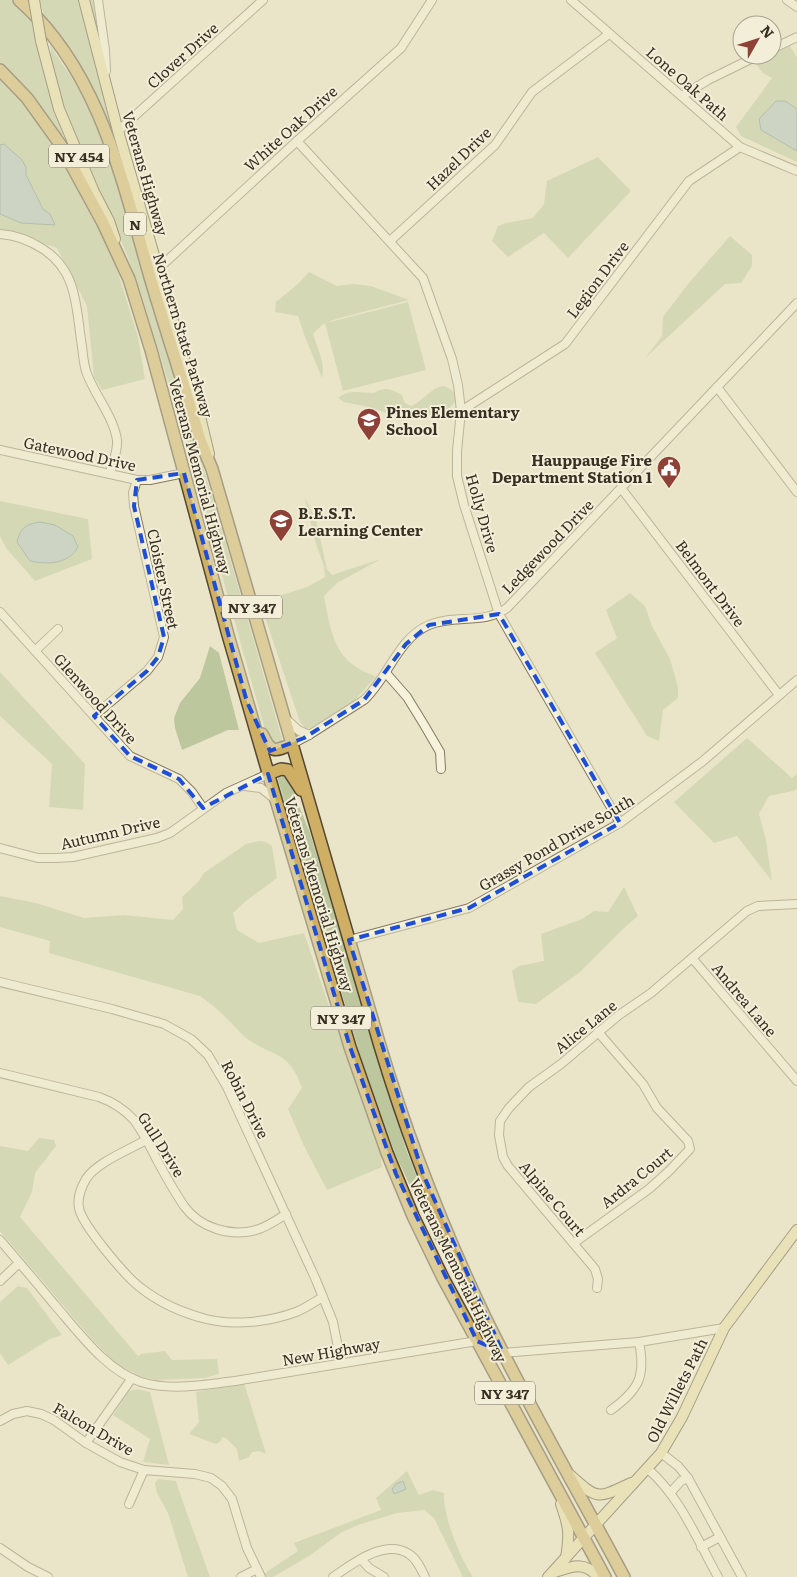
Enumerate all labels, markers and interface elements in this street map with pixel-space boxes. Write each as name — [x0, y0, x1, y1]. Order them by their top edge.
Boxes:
north arrow — [732, 15, 782, 65]
street label: Clover Drive — [141, 16, 223, 93]
text: N — [756, 20, 780, 42]
street label: Lone Oak Path — [642, 40, 734, 126]
street label: White Oak Drive — [238, 80, 342, 176]
street label: Veterans Highway — [117, 108, 175, 239]
street label: Hazel Drive — [420, 121, 496, 195]
road number: NY 454 — [49, 144, 109, 168]
road number: N — [124, 212, 146, 235]
street label: Legion Drive — [560, 235, 634, 323]
street label: Northern State Parkway — [148, 250, 220, 421]
street label: Veterans Memorial Highway — [164, 375, 238, 577]
place label: Pines Elementary School — [386, 400, 520, 440]
school or university icon: Pines Elementary School — [356, 407, 382, 441]
street label: Gatewood Drive — [22, 430, 139, 476]
place label: Hauppauge Fire Department Station 1 — [492, 448, 653, 488]
public building icon: Hauppauge Fire Department Station 1 — [656, 455, 682, 489]
street label: Holly Drive — [461, 471, 505, 556]
street label: Ledgewood Drive — [496, 493, 599, 599]
place label: B.E.S.T. Learning Center — [298, 501, 423, 541]
school or university icon: B.E.S.T. Learning Center — [268, 508, 294, 542]
street label: Cloister Street — [142, 527, 186, 631]
street label: Belmont Drive — [671, 535, 751, 631]
road number: NY 347 — [222, 596, 282, 618]
street label: Glenwood Drive — [49, 648, 143, 749]
street label: Grassy Pond Drive South — [474, 788, 638, 896]
street label: Veterans Memorial Highway — [279, 794, 361, 995]
street label: Autumn Drive — [58, 809, 162, 855]
street label: Andrea Lane — [707, 957, 783, 1041]
street label: Alice Lane — [549, 994, 621, 1058]
road number: NY 347 — [311, 1006, 371, 1030]
street label: Robin Drive — [216, 1056, 276, 1142]
street label: Gull Drive — [133, 1107, 191, 1181]
street label: Ardra Court — [595, 1141, 677, 1213]
street label: Alpine Court — [514, 1155, 592, 1241]
street label: Veterans Memorial Highway — [404, 1174, 514, 1367]
street label: New Highway — [280, 1331, 382, 1371]
street label: Old Willets Path — [640, 1333, 712, 1446]
road number: NY 347 — [475, 1382, 535, 1405]
street label: Falcon Drive — [49, 1396, 139, 1461]

